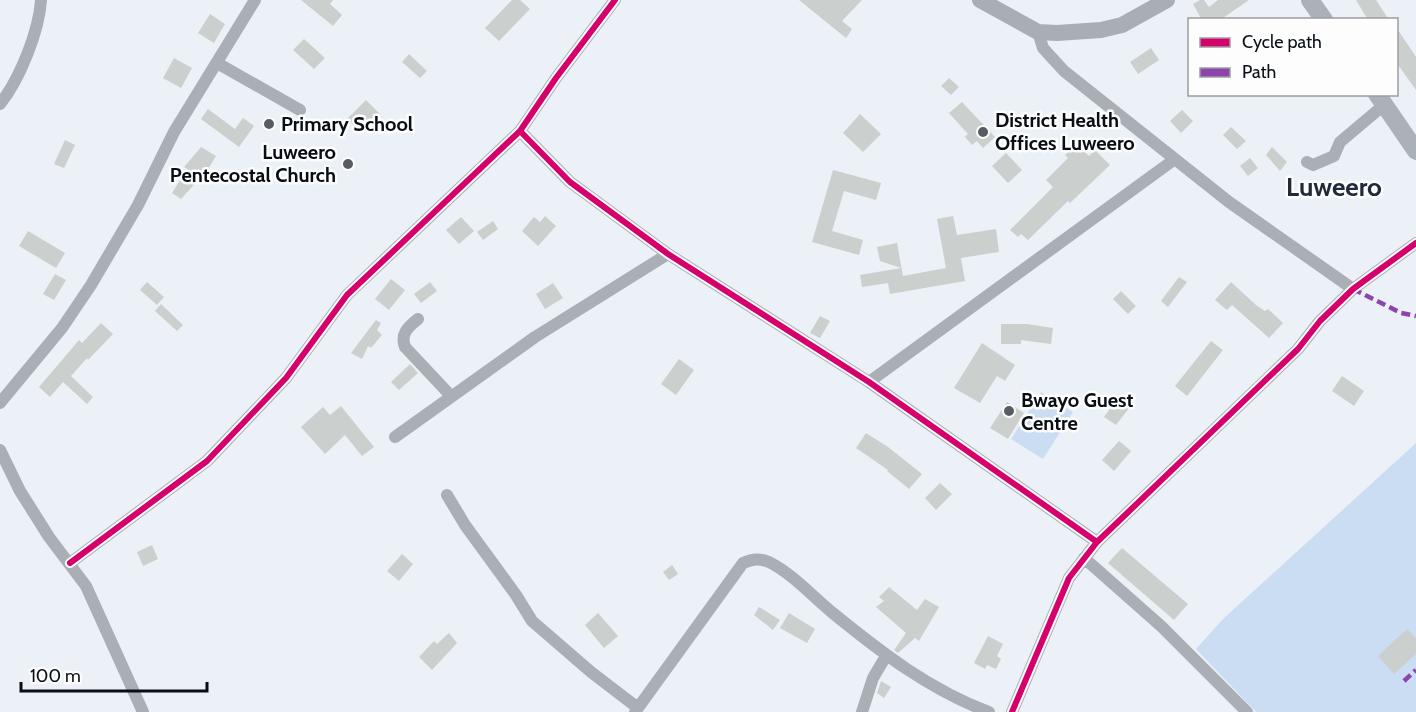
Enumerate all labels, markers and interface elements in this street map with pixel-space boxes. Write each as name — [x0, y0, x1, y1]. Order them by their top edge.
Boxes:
legend — [1188, 18, 1398, 96]
text: Cycle path — [1242, 31, 1322, 53]
text: Path — [1242, 61, 1276, 83]
place label: District Health Offices Luweero — [995, 108, 1135, 155]
place label: Primary School — [281, 112, 413, 136]
marker: Primary School — [262, 117, 276, 131]
marker: District Health Offices Luweero — [976, 125, 990, 139]
place label: Luweero Pentecostal Church — [170, 140, 336, 187]
marker: Luweero Pentecostal Church — [341, 157, 355, 171]
district label: Luweero — [1286, 171, 1382, 203]
place label: Bwayo Guest Centre — [1021, 388, 1134, 435]
marker: Bwayo Guest Centre — [1002, 404, 1016, 418]
scale bar — [21, 655, 207, 693]
text: 100 m — [30, 665, 81, 687]

